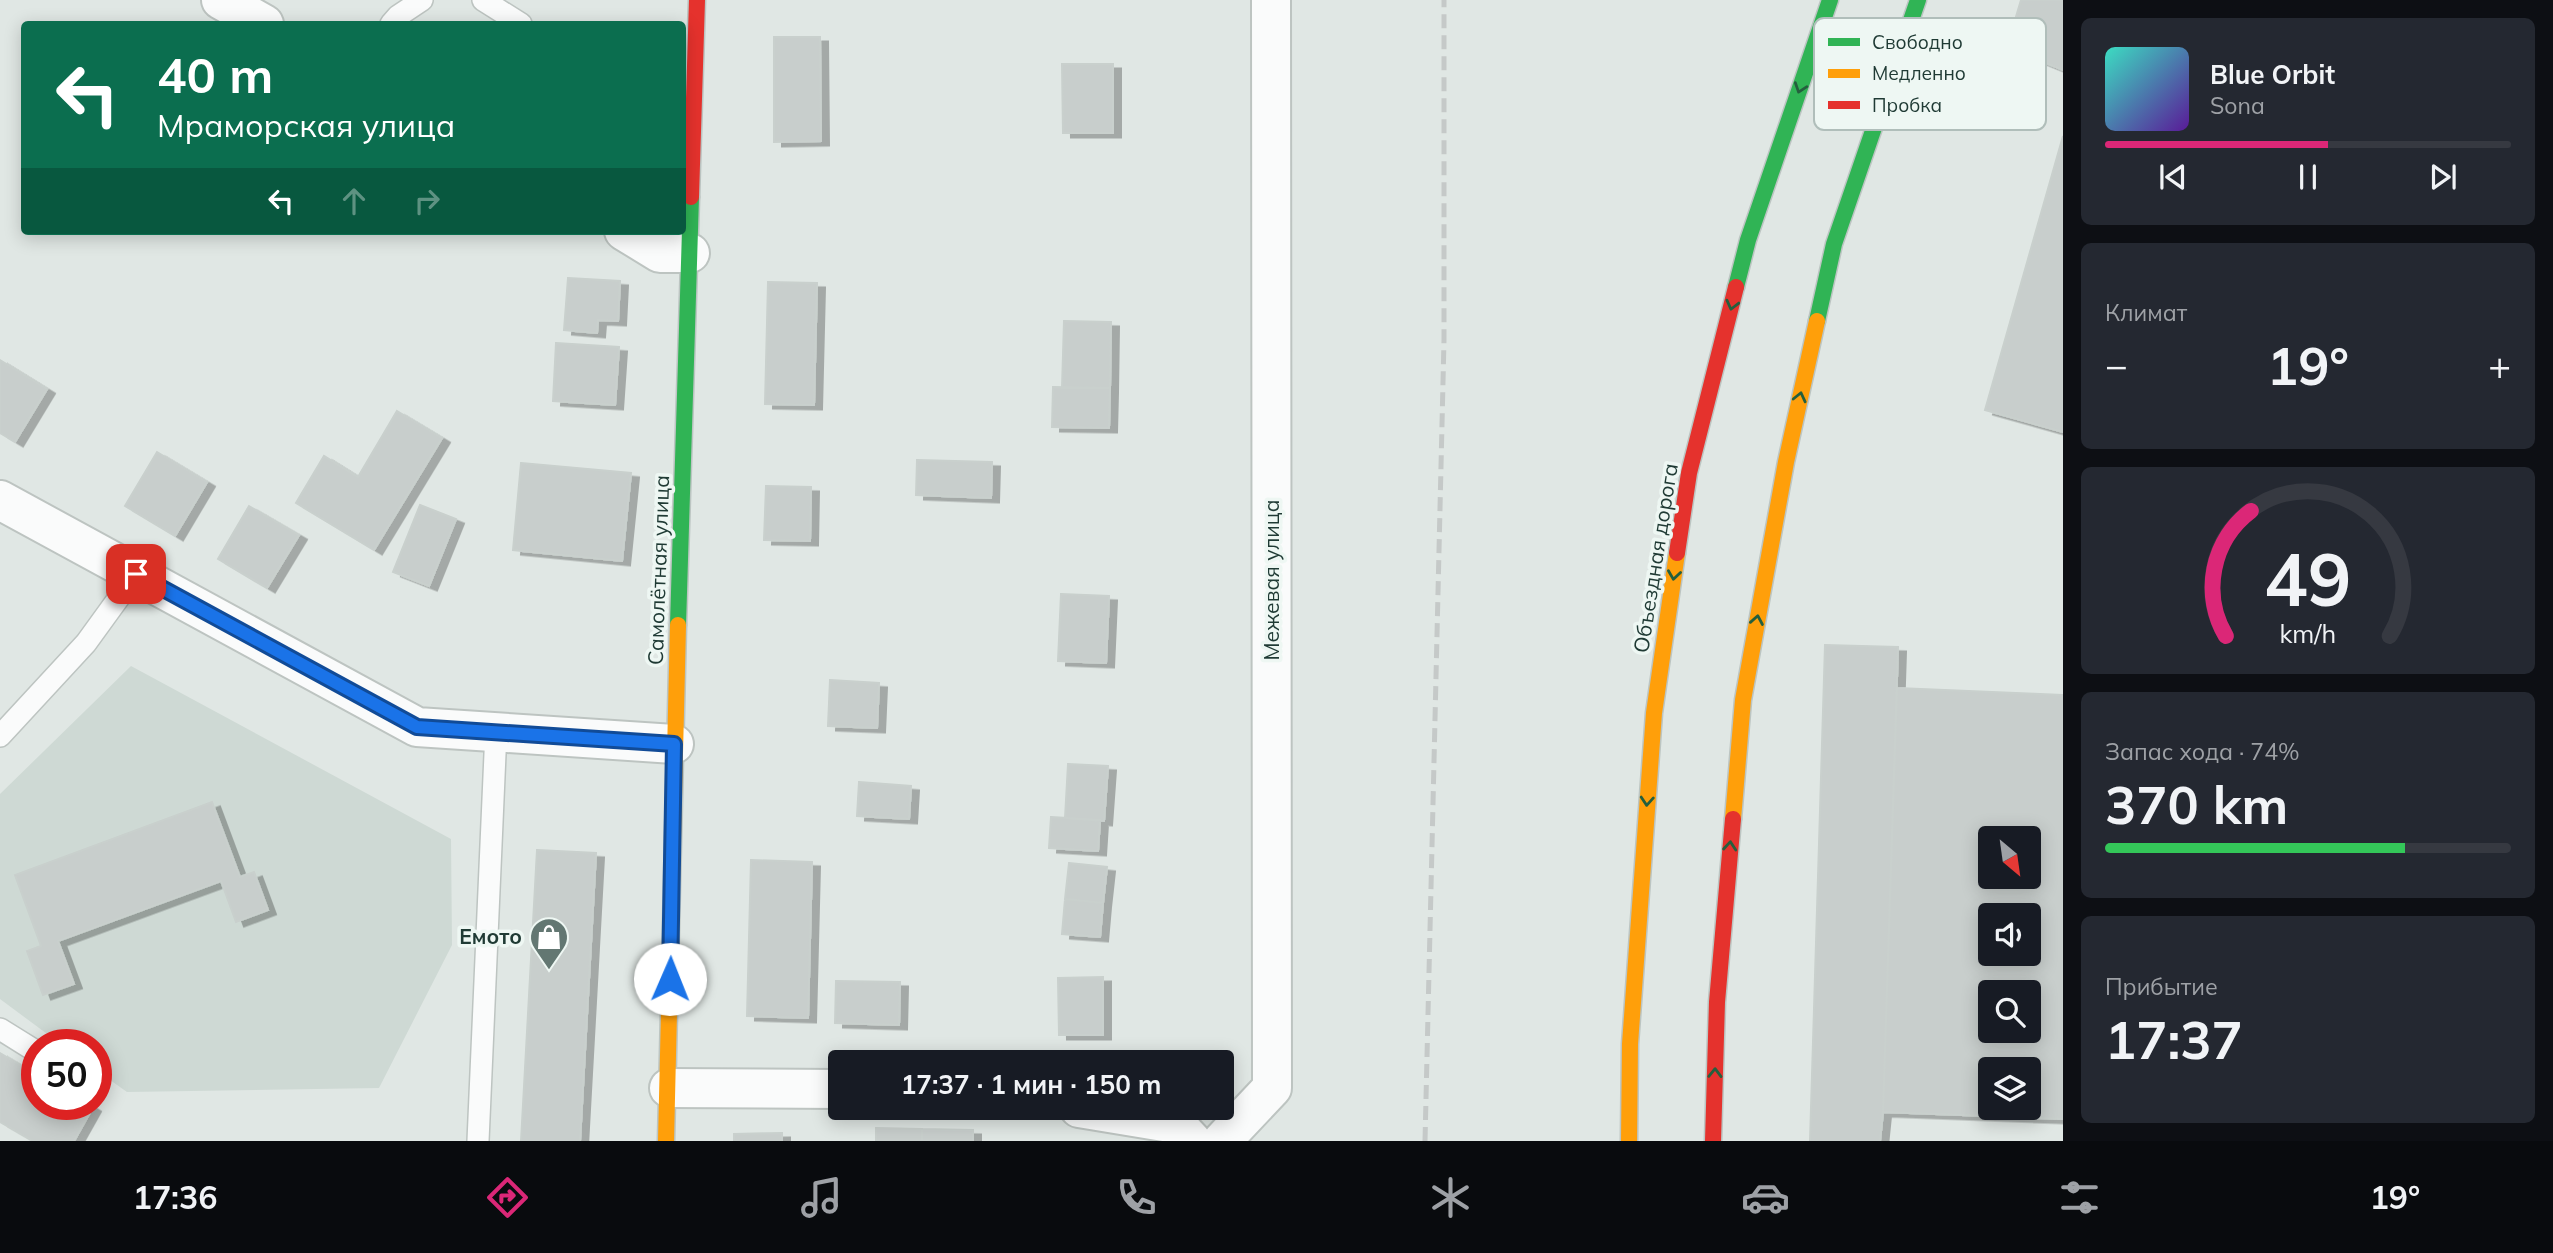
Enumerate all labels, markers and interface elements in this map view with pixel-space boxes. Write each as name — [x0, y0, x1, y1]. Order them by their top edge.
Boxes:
legend — [1814, 18, 2046, 130]
text: Свободно — [1872, 30, 1963, 54]
text: 40 m — [157, 44, 273, 105]
icon: left — [42, 49, 133, 140]
text: Blue Orbit — [2210, 58, 2335, 91]
text: Медленно — [1872, 61, 1966, 85]
one-way arrow — [1794, 81, 1808, 93]
text: Sona — [2210, 91, 2265, 120]
text: Пробка — [1872, 93, 1942, 117]
text: Мраморская улица — [157, 105, 455, 145]
icon: previous — [2154, 158, 2192, 196]
icon: pause — [2289, 158, 2327, 196]
icon: next — [2424, 158, 2462, 196]
icon: left — [262, 182, 300, 220]
icon: ahead — [335, 182, 373, 220]
icon: right — [408, 182, 446, 220]
text: Климат — [2105, 298, 2187, 327]
one-way arrow — [1726, 299, 1740, 311]
text: 19° — [2267, 333, 2349, 398]
text: − — [2105, 341, 2128, 389]
text: + — [2488, 341, 2511, 389]
one-way arrow — [1792, 391, 1806, 403]
street label: Объездная дорога — [1627, 461, 1683, 654]
street label: Самолётная улица — [642, 474, 674, 665]
street label: Межевая улица — [1258, 500, 1284, 661]
text: 49 — [2264, 534, 2352, 625]
pin — [106, 544, 166, 604]
icon: arrive — [117, 555, 155, 593]
one-way arrow — [1667, 569, 1682, 581]
one-way arrow — [1749, 614, 1764, 626]
text: km/h — [2280, 618, 2336, 649]
text: Запас хода · 74% — [2105, 737, 2300, 766]
text: 370 km — [2105, 772, 2288, 837]
one-way arrow — [1640, 795, 1655, 806]
north arrow — [1978, 826, 2040, 889]
map controls — [1978, 826, 2041, 1120]
one-way arrow — [1722, 840, 1737, 851]
button: sound — [1978, 903, 2041, 966]
shop icon: Емото — [528, 916, 570, 971]
place label: Емото — [459, 923, 522, 949]
position arrow — [633, 942, 707, 1016]
text: Прибытие — [2105, 972, 2218, 1001]
button: search — [1978, 980, 2041, 1043]
text: 17:37 — [2105, 1007, 2243, 1072]
speed limit sign: 50 — [21, 1029, 112, 1120]
button: layers — [1978, 1057, 2041, 1120]
one-way arrow — [1707, 1067, 1723, 1078]
text: 17:37 · 1 мин · 150 m — [901, 1068, 1161, 1101]
icon: directions — [483, 1173, 532, 1222]
icon: music — [797, 1173, 846, 1222]
icon: phone — [1112, 1173, 1161, 1222]
icon: climate — [1426, 1173, 1475, 1222]
icon: car — [1741, 1173, 1790, 1222]
icon: filters — [2055, 1173, 2104, 1222]
text: 17:36 — [133, 1177, 217, 1217]
text: 19° — [2370, 1177, 2420, 1217]

